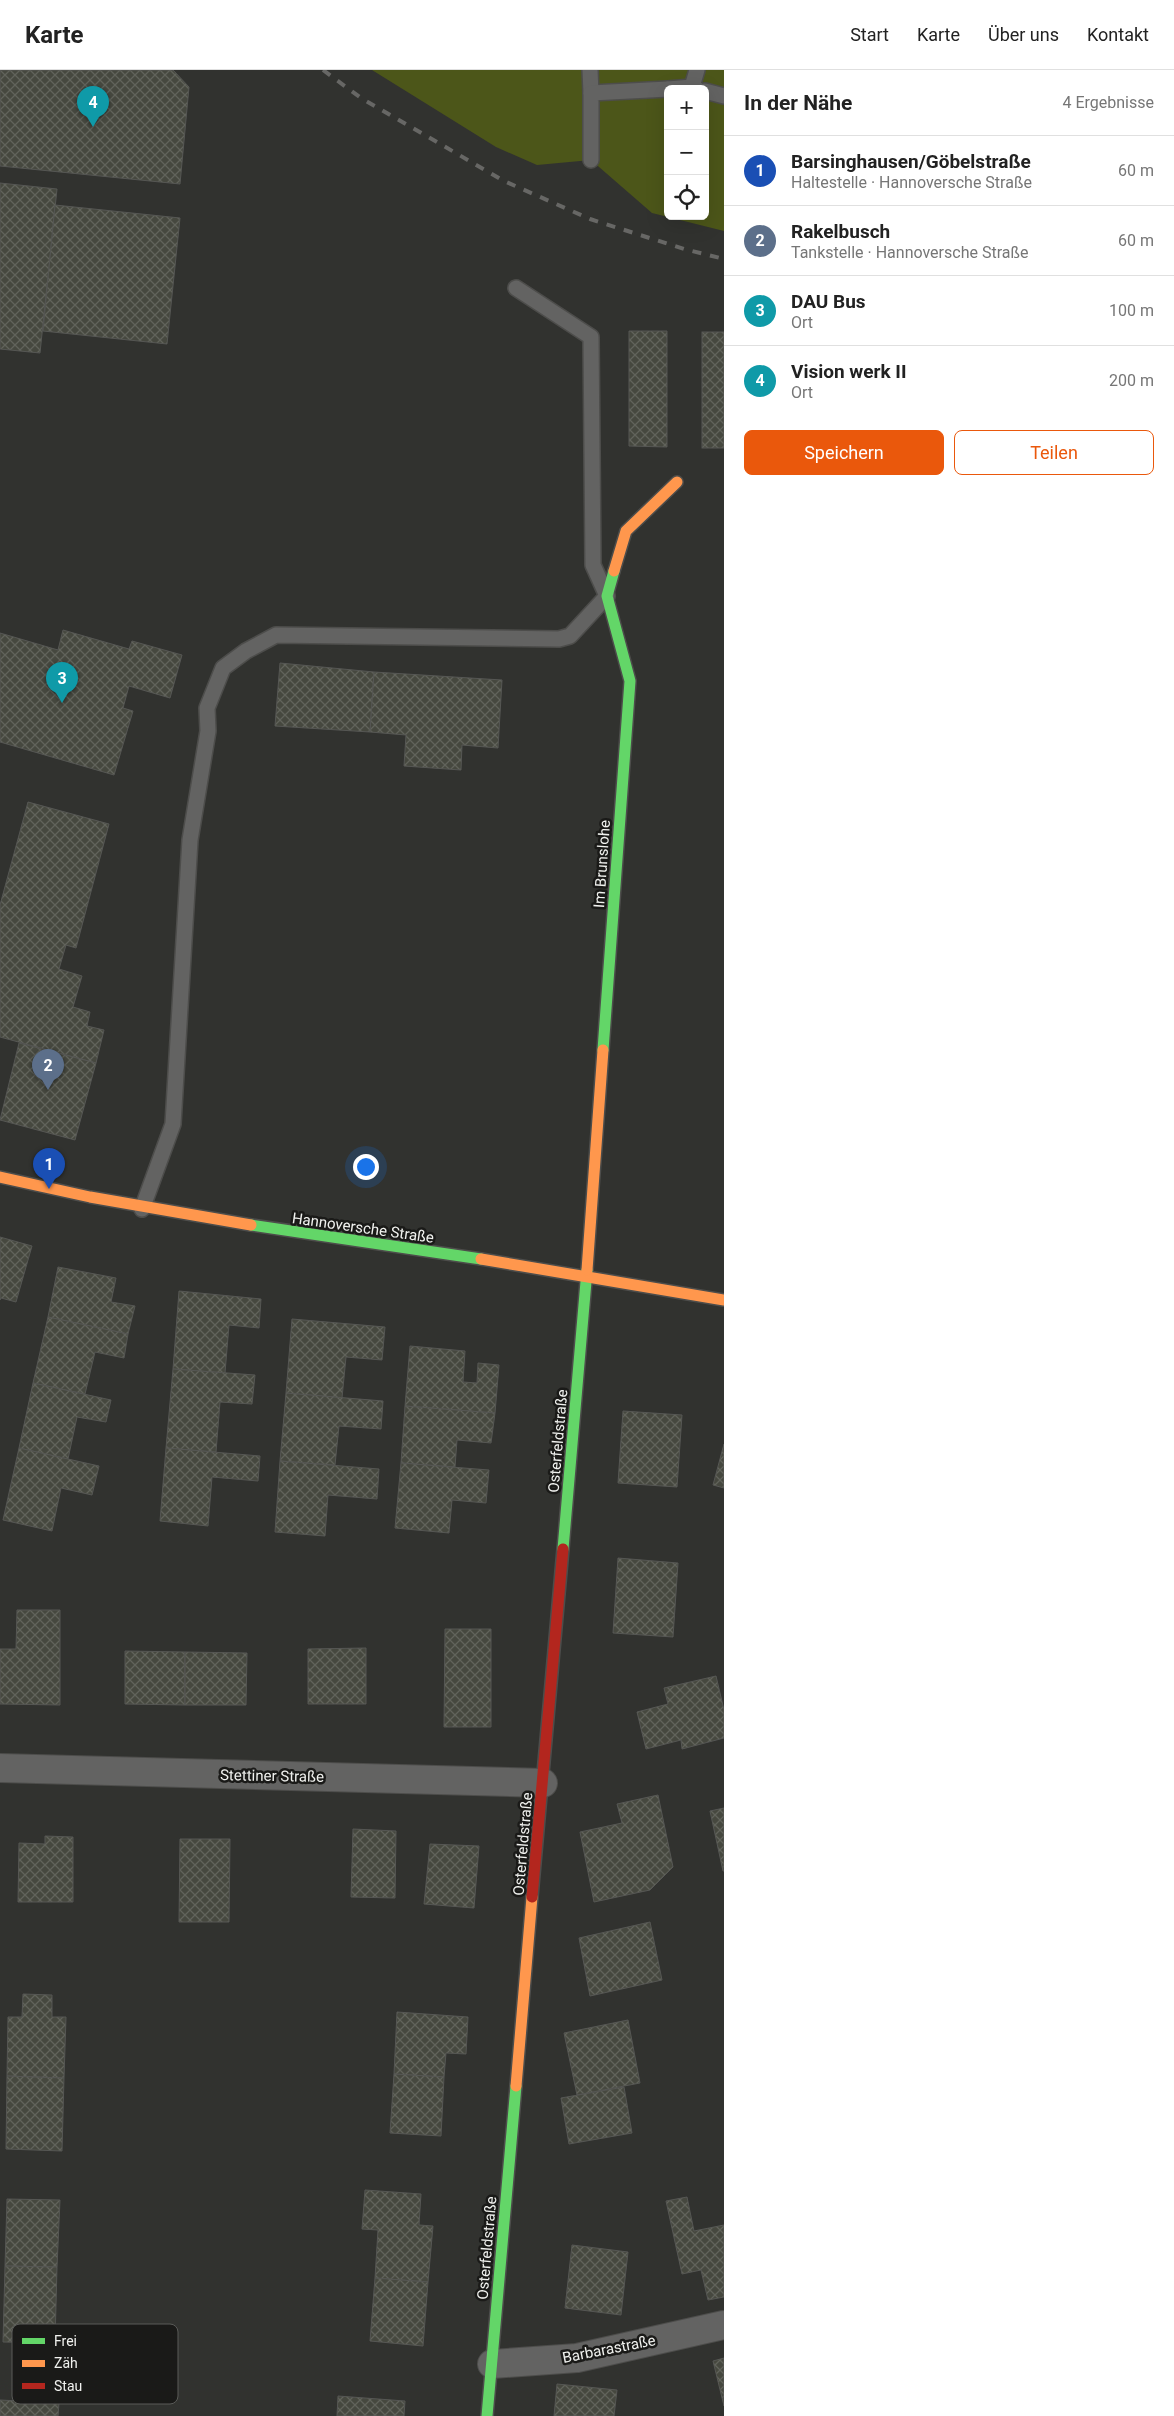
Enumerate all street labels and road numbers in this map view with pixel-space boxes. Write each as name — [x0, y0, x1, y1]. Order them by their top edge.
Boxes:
street label: Im Brunslohe — [590, 819, 614, 909]
street label: Hannoversche Straße — [291, 1209, 435, 1247]
street label: Osterfeldstraße — [545, 1389, 571, 1493]
street label: Stettiner Straße — [220, 1766, 324, 1786]
street label: Osterfeldstraße — [510, 1792, 536, 1896]
street label: Osterfeldstraße — [474, 2196, 500, 2300]
street label: Barbarastraße — [561, 2331, 657, 2367]

